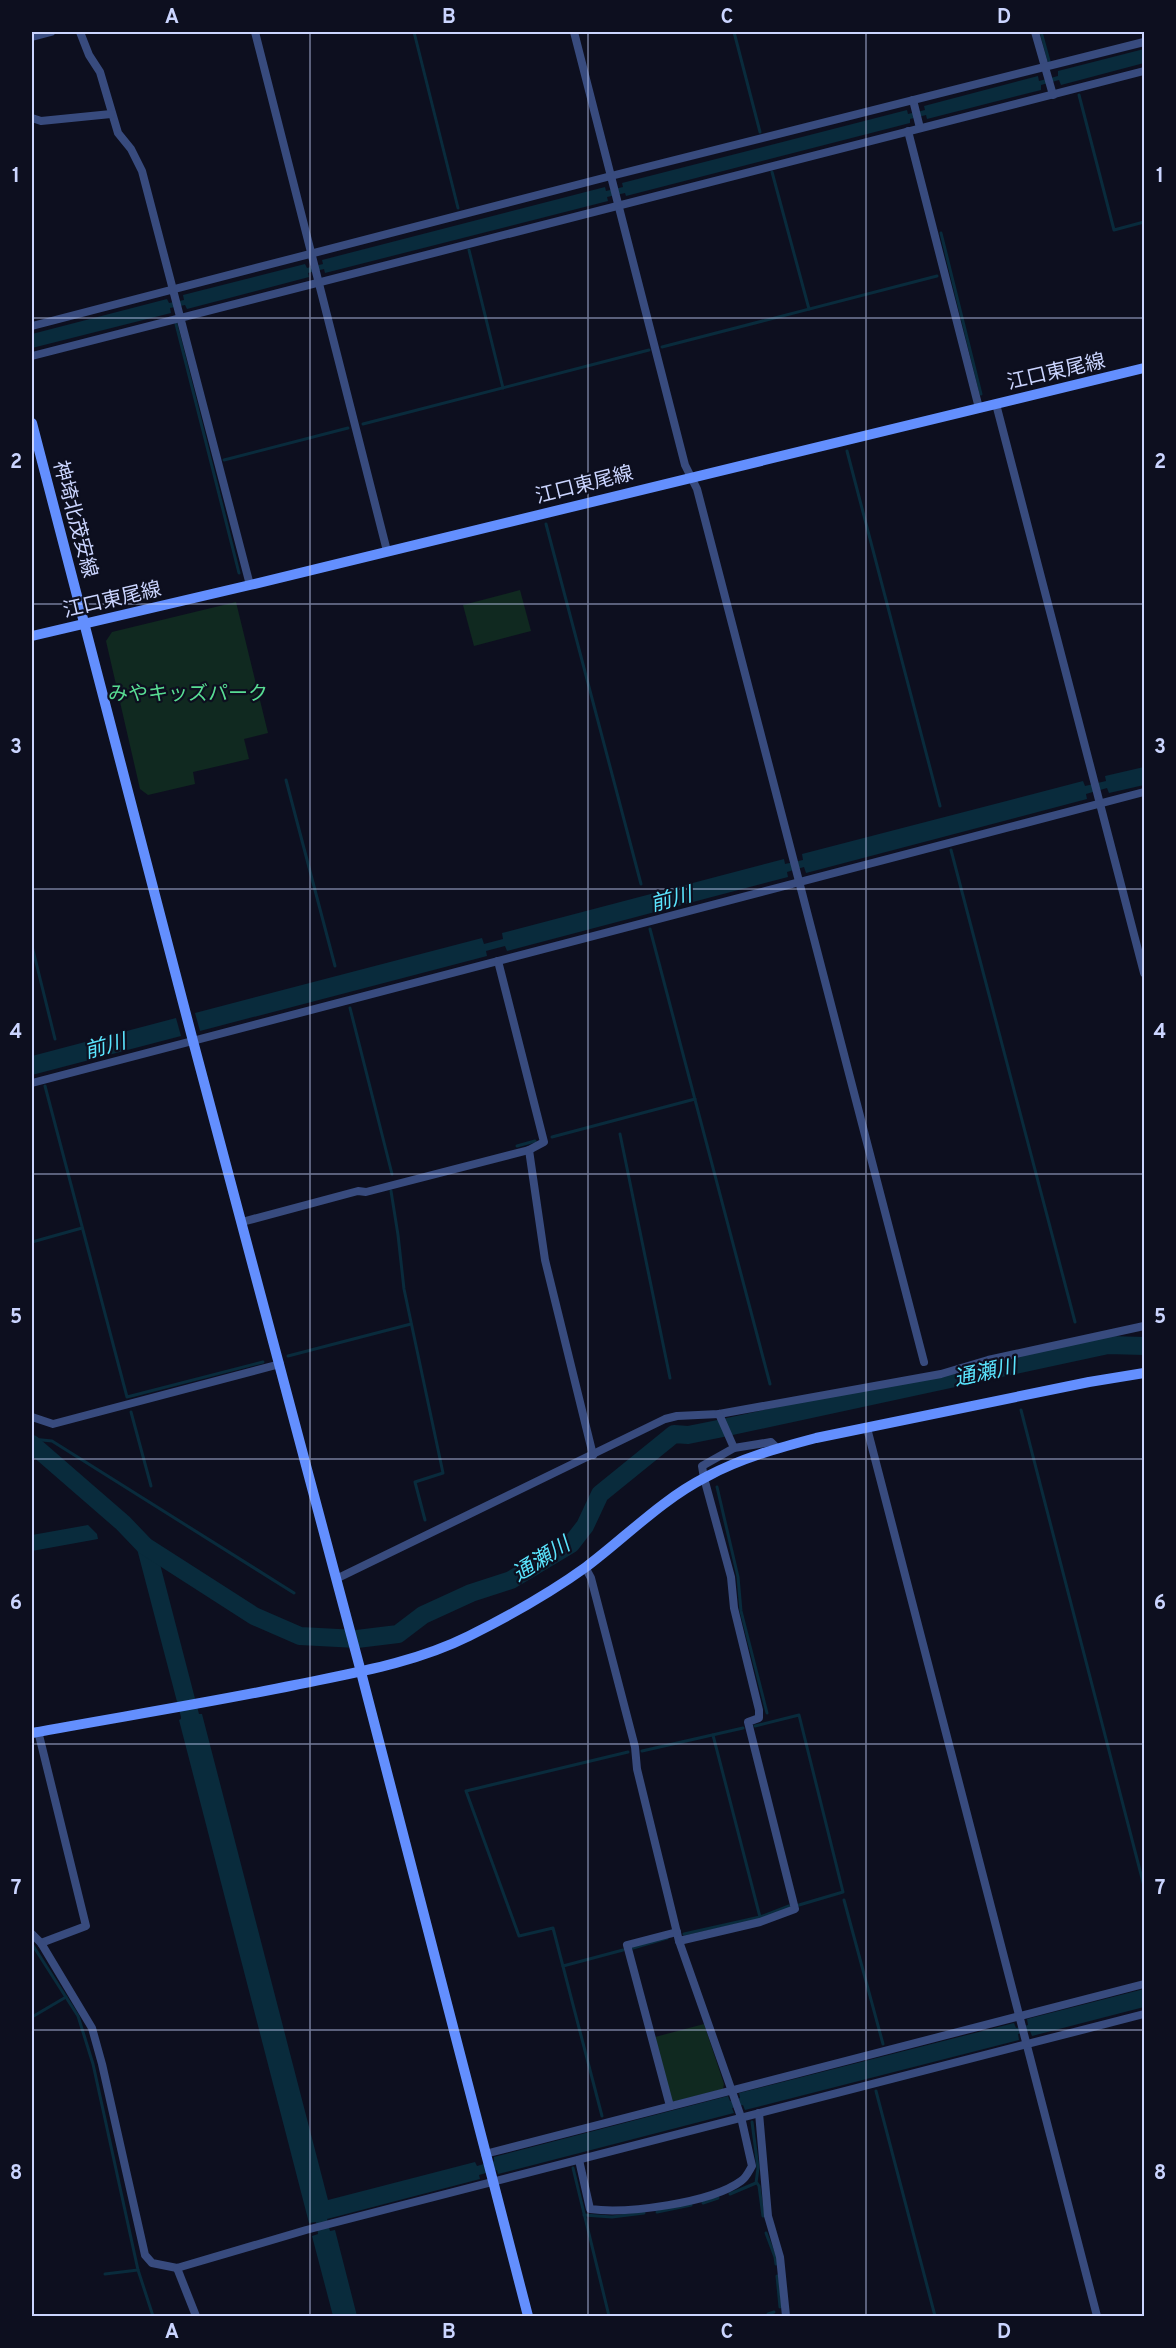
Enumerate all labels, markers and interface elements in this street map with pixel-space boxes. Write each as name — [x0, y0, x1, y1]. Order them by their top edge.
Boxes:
text: A — [165, 5, 179, 31]
text: B — [442, 5, 456, 31]
text: C — [721, 5, 733, 31]
text: D — [997, 5, 1011, 31]
text: 1 — [12, 164, 20, 190]
text: 1 — [1156, 164, 1164, 190]
street label: 江口東尾線 — [1005, 349, 1108, 397]
text: 2 — [10, 450, 22, 476]
text: 2 — [1154, 450, 1166, 476]
street label: 神埼北茂安線 — [46, 458, 102, 581]
street label: 江口東尾線 — [533, 461, 636, 511]
street label: 江口東尾線 — [61, 577, 164, 625]
park label: みやキッズパーク — [108, 682, 268, 708]
text: 3 — [10, 735, 22, 761]
text: 3 — [1154, 735, 1166, 761]
water label: 前川 — [648, 881, 697, 919]
text: 4 — [10, 1020, 22, 1046]
text: 4 — [1154, 1020, 1166, 1046]
water label: 前川 — [82, 1028, 131, 1066]
text: 5 — [10, 1305, 22, 1331]
text: 5 — [1154, 1305, 1166, 1331]
water label: 通瀬川 — [952, 1353, 1021, 1393]
water label: 通瀬川 — [508, 1531, 577, 1588]
text: 6 — [10, 1591, 22, 1617]
text: 6 — [1154, 1591, 1166, 1617]
text: 7 — [11, 1876, 21, 1902]
text: 7 — [1155, 1876, 1165, 1902]
text: 8 — [10, 2161, 22, 2187]
text: 8 — [1154, 2161, 1166, 2187]
text: A — [165, 2320, 179, 2346]
text: B — [442, 2320, 456, 2346]
text: C — [721, 2320, 733, 2346]
text: D — [997, 2320, 1011, 2346]

